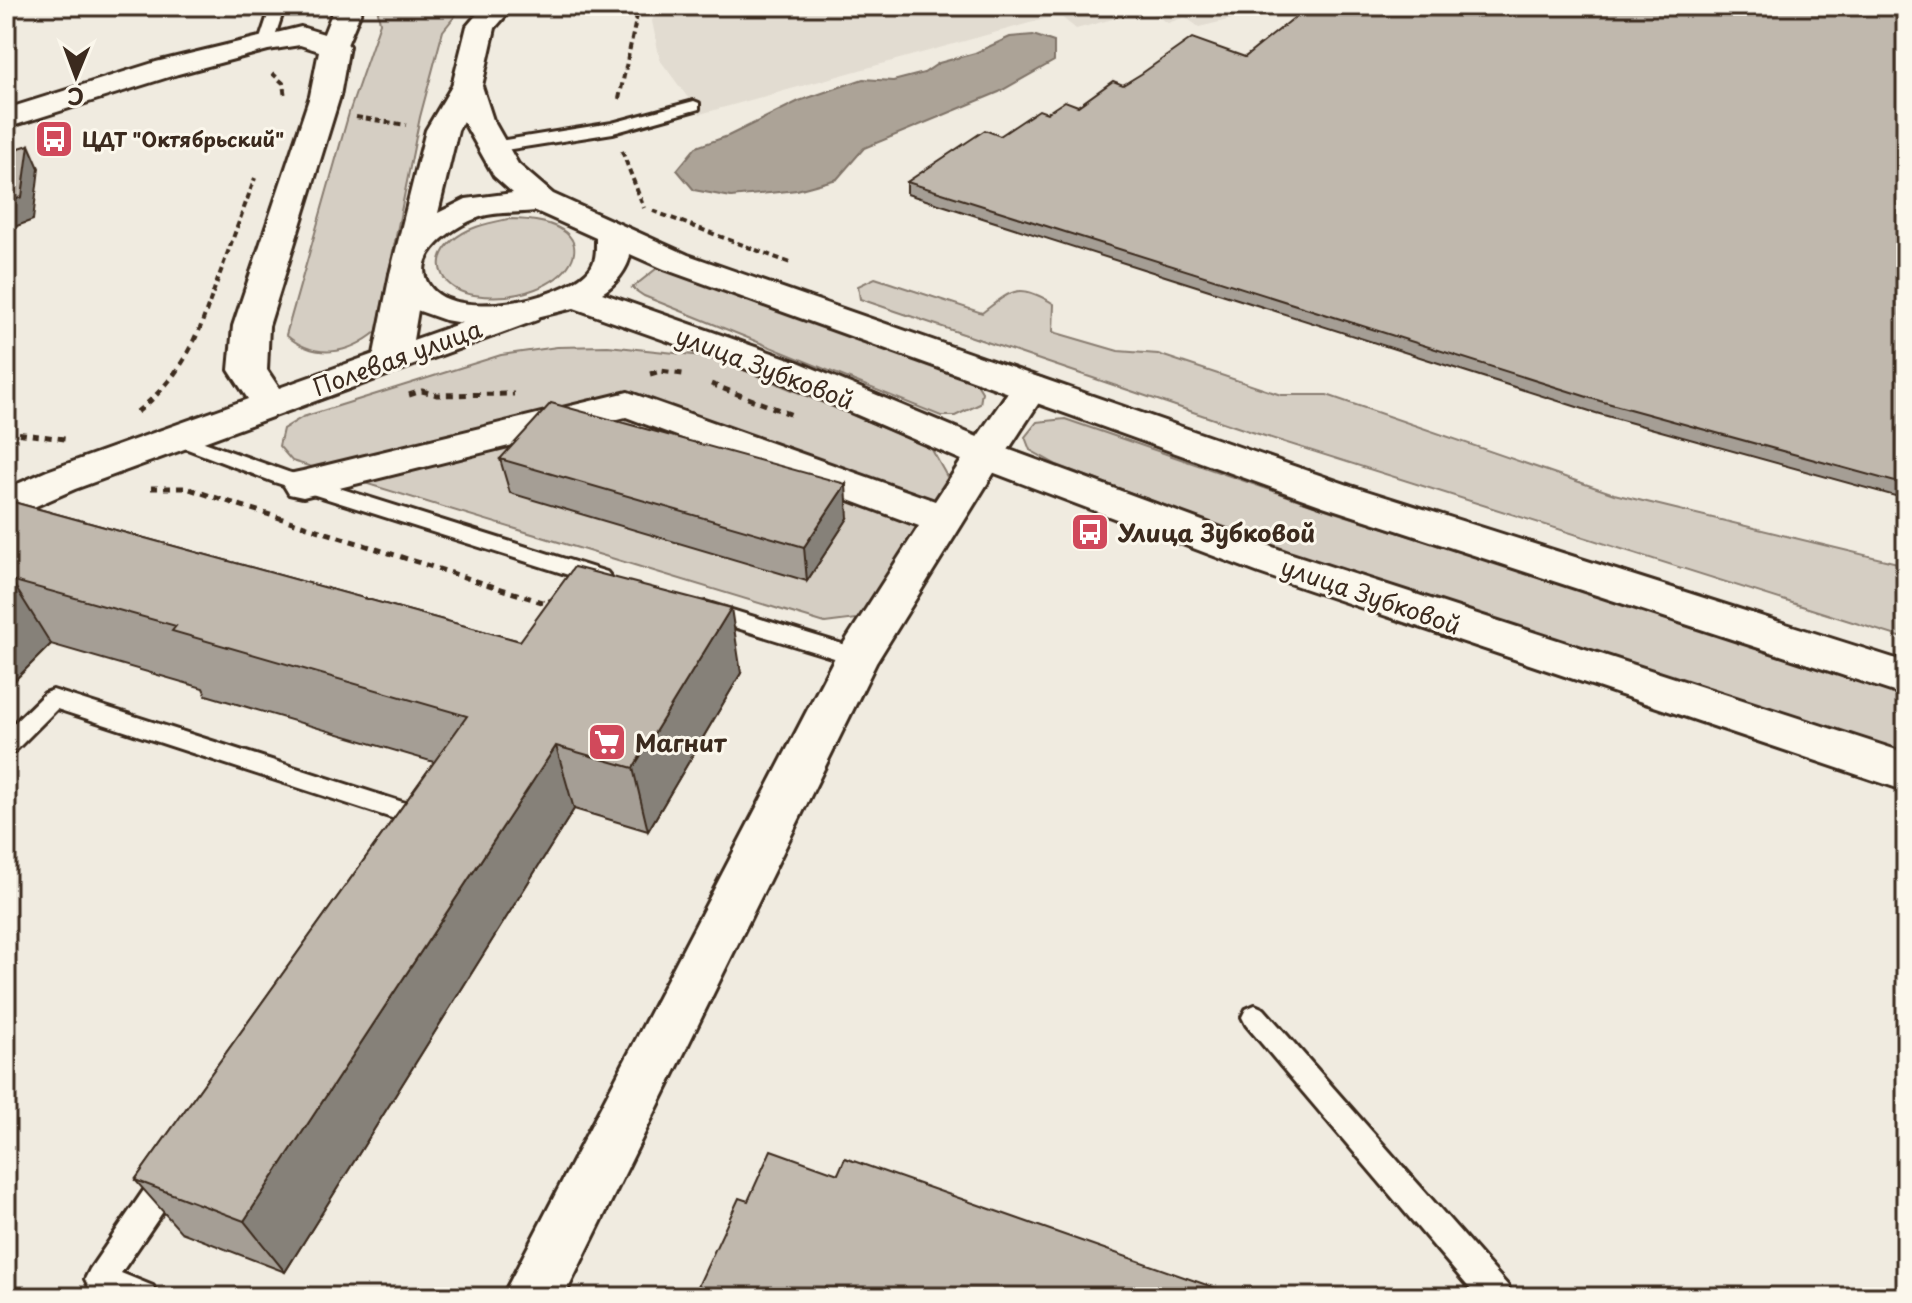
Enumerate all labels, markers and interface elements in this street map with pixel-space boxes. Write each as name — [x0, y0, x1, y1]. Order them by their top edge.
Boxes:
north arrow — [36, 36, 116, 116]
text: С — [67, 81, 84, 114]
bus stop icon: ЦДТ "Октябрьский" — [33, 118, 75, 160]
place label: ЦДТ "Октябрьский" — [82, 124, 284, 154]
street label: Полевая улица — [307, 310, 487, 404]
street label: улица Зубковой — [671, 317, 859, 417]
bus stop icon: Улица Зубковой — [1069, 511, 1111, 553]
place label: Улица Зубковой — [1117, 514, 1315, 550]
street label: улица Зубковой — [1276, 547, 1466, 643]
supermarket icon: Магнит — [586, 721, 628, 763]
place label: Магнит — [635, 724, 728, 760]

